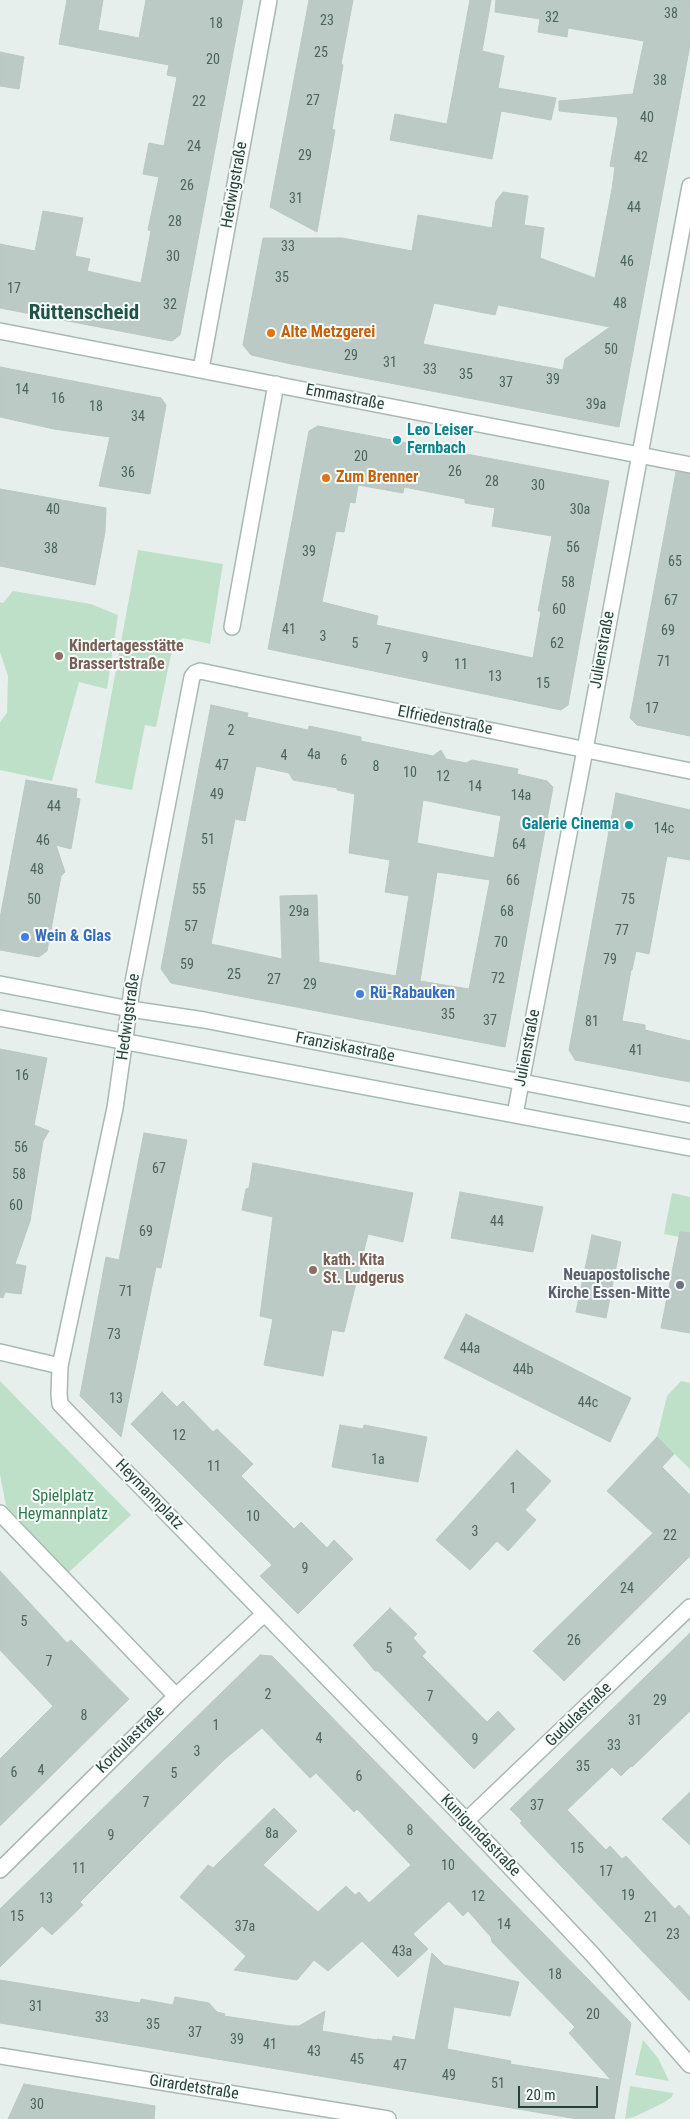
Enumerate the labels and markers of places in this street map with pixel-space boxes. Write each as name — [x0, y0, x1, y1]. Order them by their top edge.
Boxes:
place label: Alte Metzgerei — [281, 323, 375, 343]
marker: Alte Metzgerei — [265, 327, 277, 339]
place label: Leo Leiser Fernbach — [407, 421, 474, 459]
marker: Leo Leiser Fernbach — [391, 434, 403, 446]
place label: Zum Brenner — [336, 468, 418, 488]
marker: Zum Brenner — [320, 472, 332, 484]
place label: Kindertagesstätte Brassertstraße — [69, 637, 184, 675]
marker: Kindertagesstätte Brassertstraße — [53, 650, 65, 662]
place label: Galerie Cinema — [522, 815, 619, 835]
marker: Galerie Cinema — [623, 819, 635, 831]
place label: Wein & Glas — [35, 927, 111, 947]
marker: Wein & Glas — [19, 931, 31, 943]
place label: Rü-Rabauken — [370, 984, 455, 1004]
marker: Rü-Rabauken — [354, 988, 366, 1000]
place label: kath. Kita St. Ludgerus — [323, 1251, 404, 1289]
marker: kath. Kita St. Ludgerus — [307, 1264, 319, 1276]
place label: Neuapostolische Kirche Essen-Mitte — [548, 1266, 670, 1304]
marker: Neuapostolische Kirche Essen-Mitte — [674, 1279, 686, 1291]

